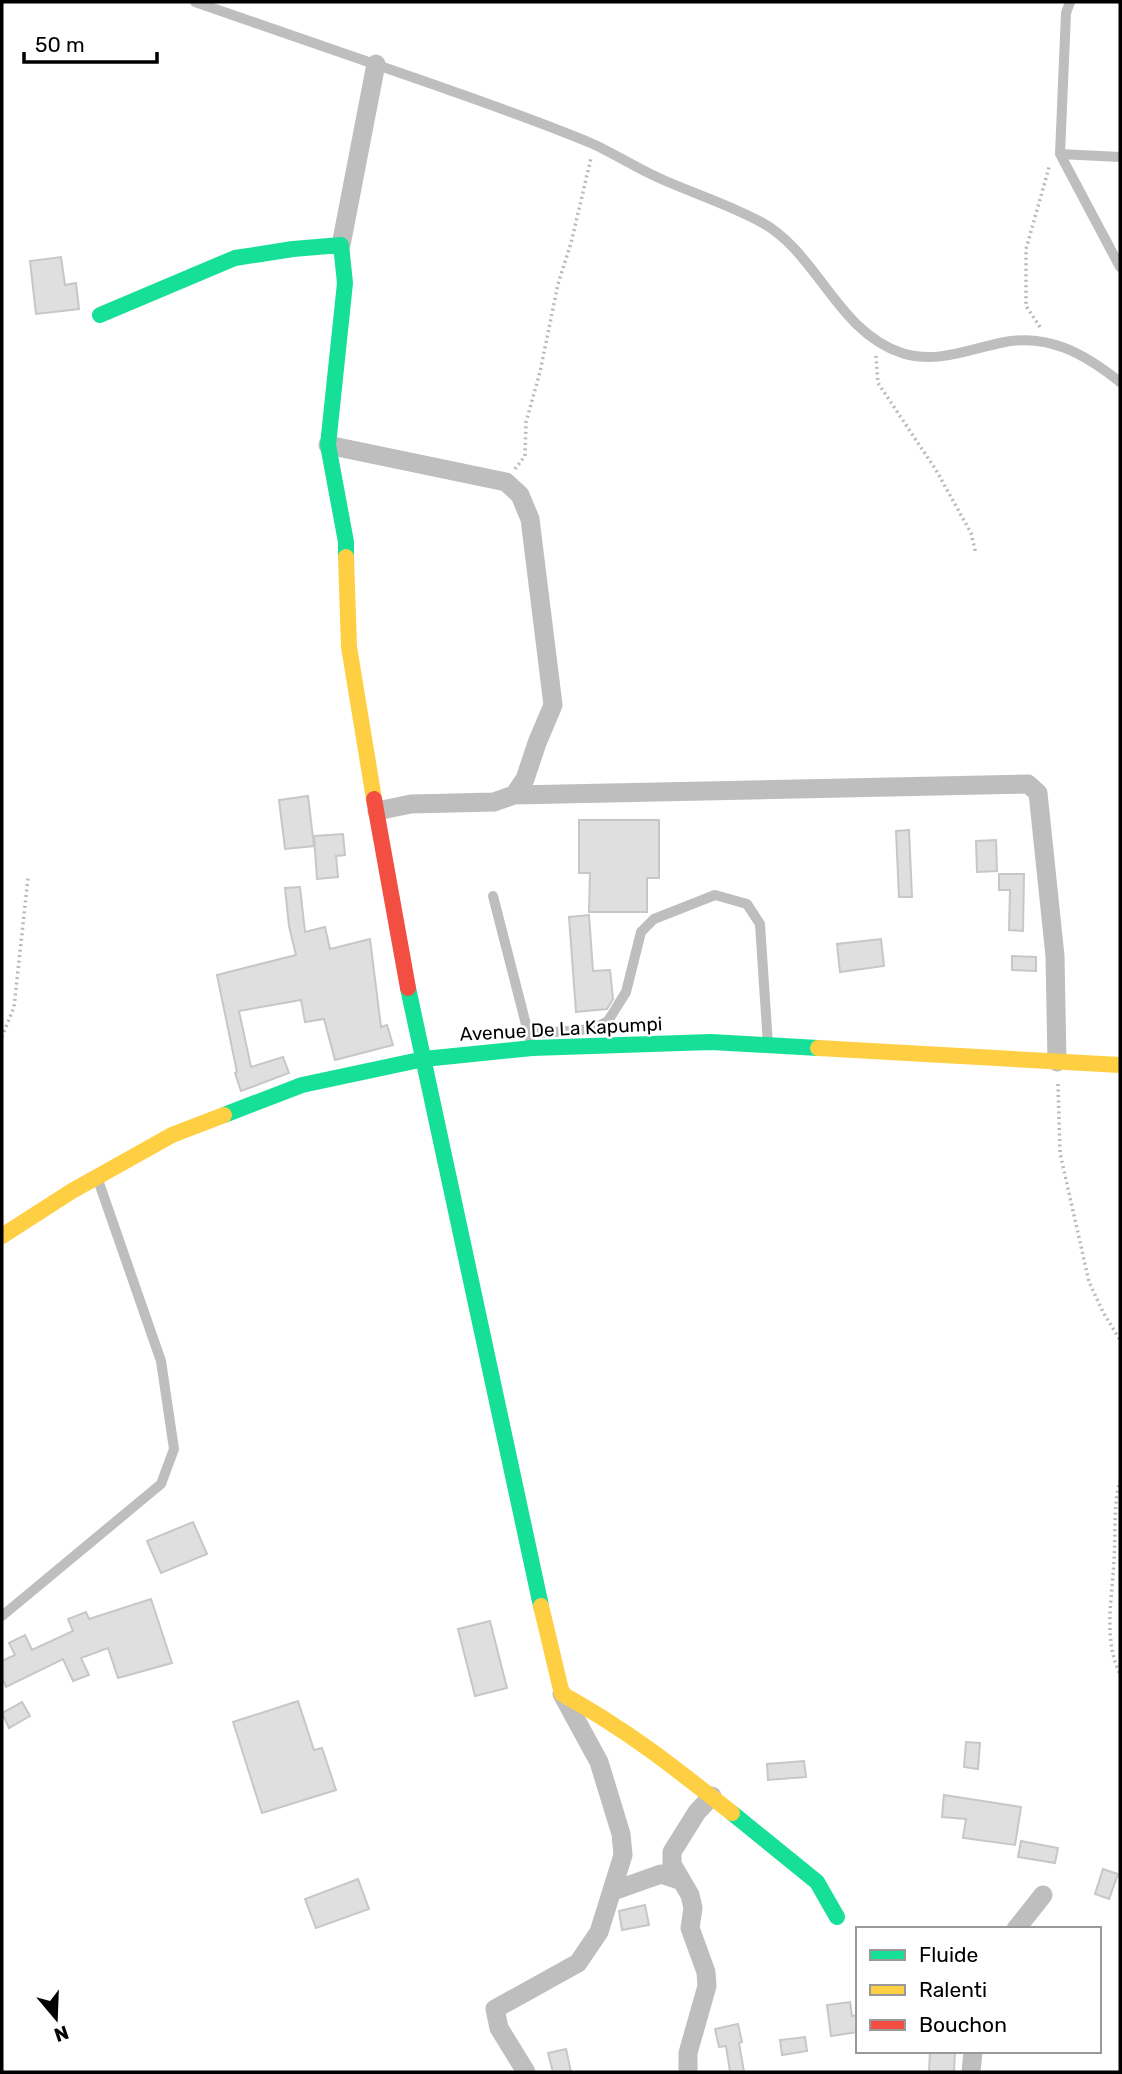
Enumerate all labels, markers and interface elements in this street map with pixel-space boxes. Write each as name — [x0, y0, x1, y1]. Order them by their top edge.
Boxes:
scale bar — [24, 21, 158, 65]
text: 50 m — [35, 32, 85, 57]
street label: Avenue De La Kapumpi — [459, 1012, 663, 1046]
legend — [856, 1927, 1101, 2053]
text: Fluide — [919, 1942, 978, 1967]
text: Ralenti — [919, 1977, 987, 2002]
north arrow — [21, 1983, 91, 2053]
text: Bouchon — [919, 2012, 1007, 2037]
text: N — [51, 2021, 72, 2047]

